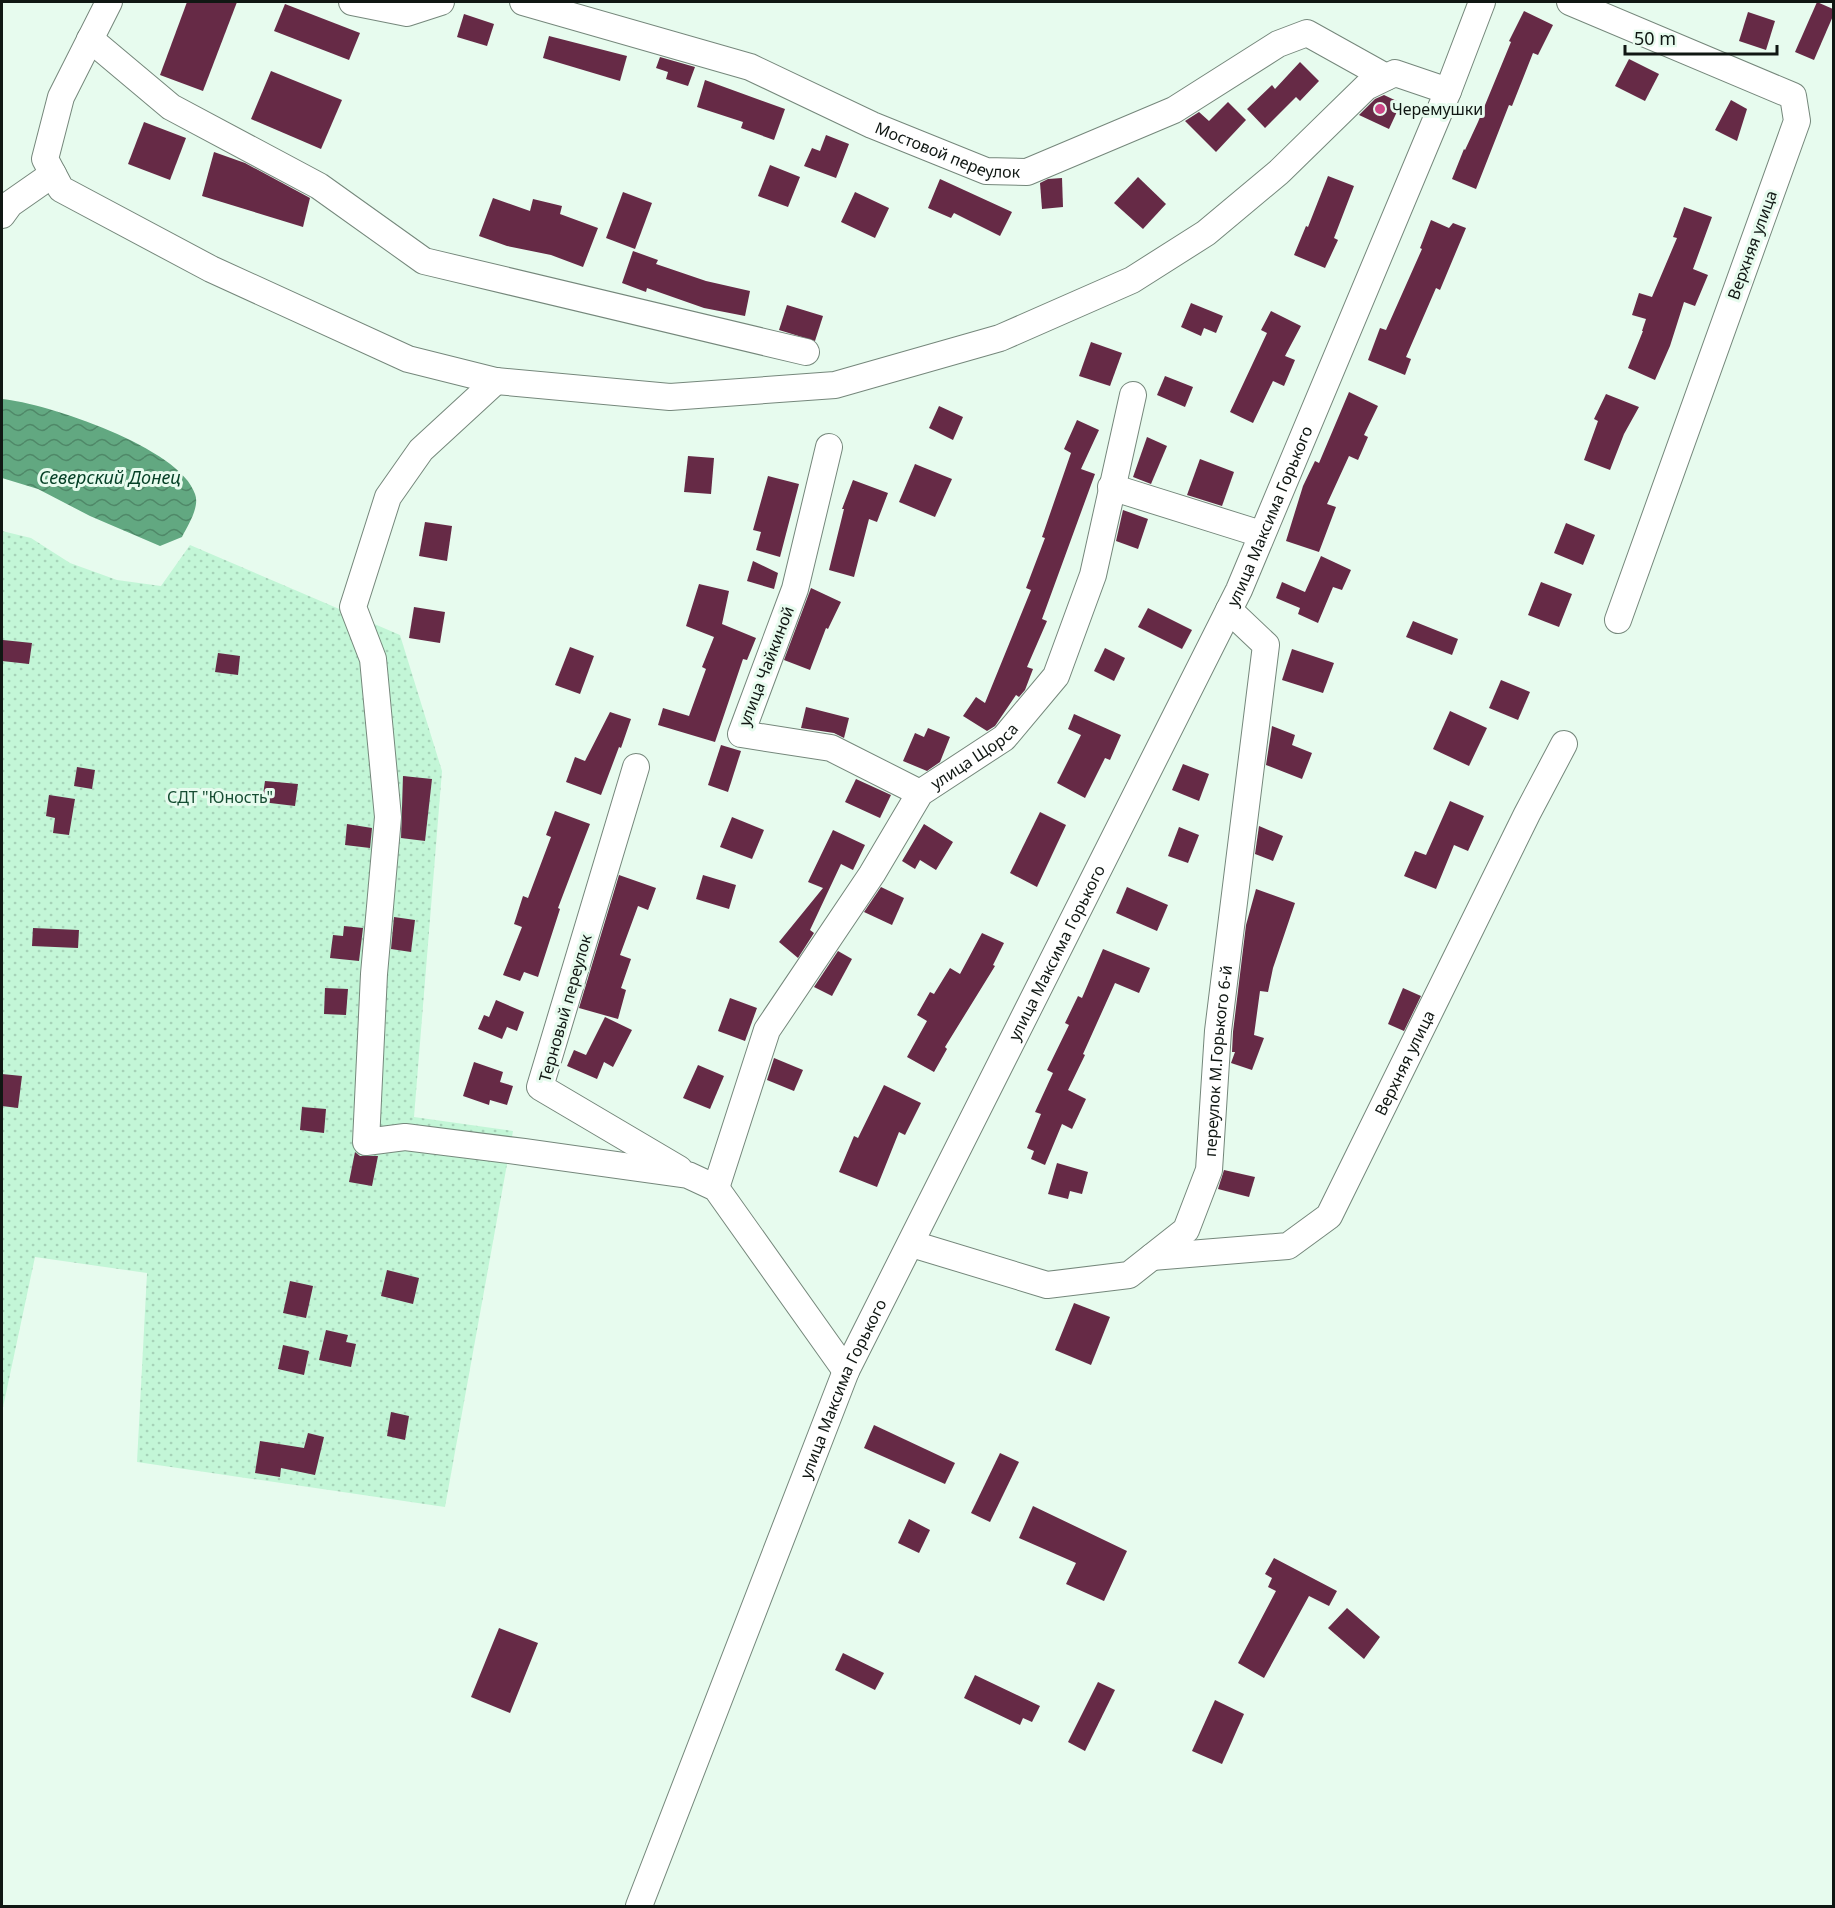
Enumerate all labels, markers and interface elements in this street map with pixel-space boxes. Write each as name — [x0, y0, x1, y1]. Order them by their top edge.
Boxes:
scale bar — [1625, 18, 1776, 56]
text: 50 m — [1634, 26, 1676, 50]
place label: Черемушки — [1392, 98, 1483, 120]
marker: Черемушки — [1373, 102, 1387, 116]
street label: Мостовой переулок — [872, 116, 1021, 183]
street label: Верхняя улица — [1722, 187, 1782, 303]
street label: улица Максима Горького — [1222, 422, 1318, 610]
water label: Северский Донец — [39, 465, 181, 489]
street label: улица Чайкиной — [733, 603, 799, 729]
street label: улица Щорса — [926, 718, 1023, 794]
park label: СДТ "Юность" — [167, 786, 273, 808]
street label: улица Максима Горького — [1003, 861, 1110, 1044]
street label: Терновый переулок — [533, 931, 597, 1084]
street label: переулок М.Горького 6-й — [1199, 964, 1237, 1158]
street label: Верхняя улица — [1369, 1007, 1440, 1119]
street label: улица Максима Горького — [794, 1295, 891, 1482]

